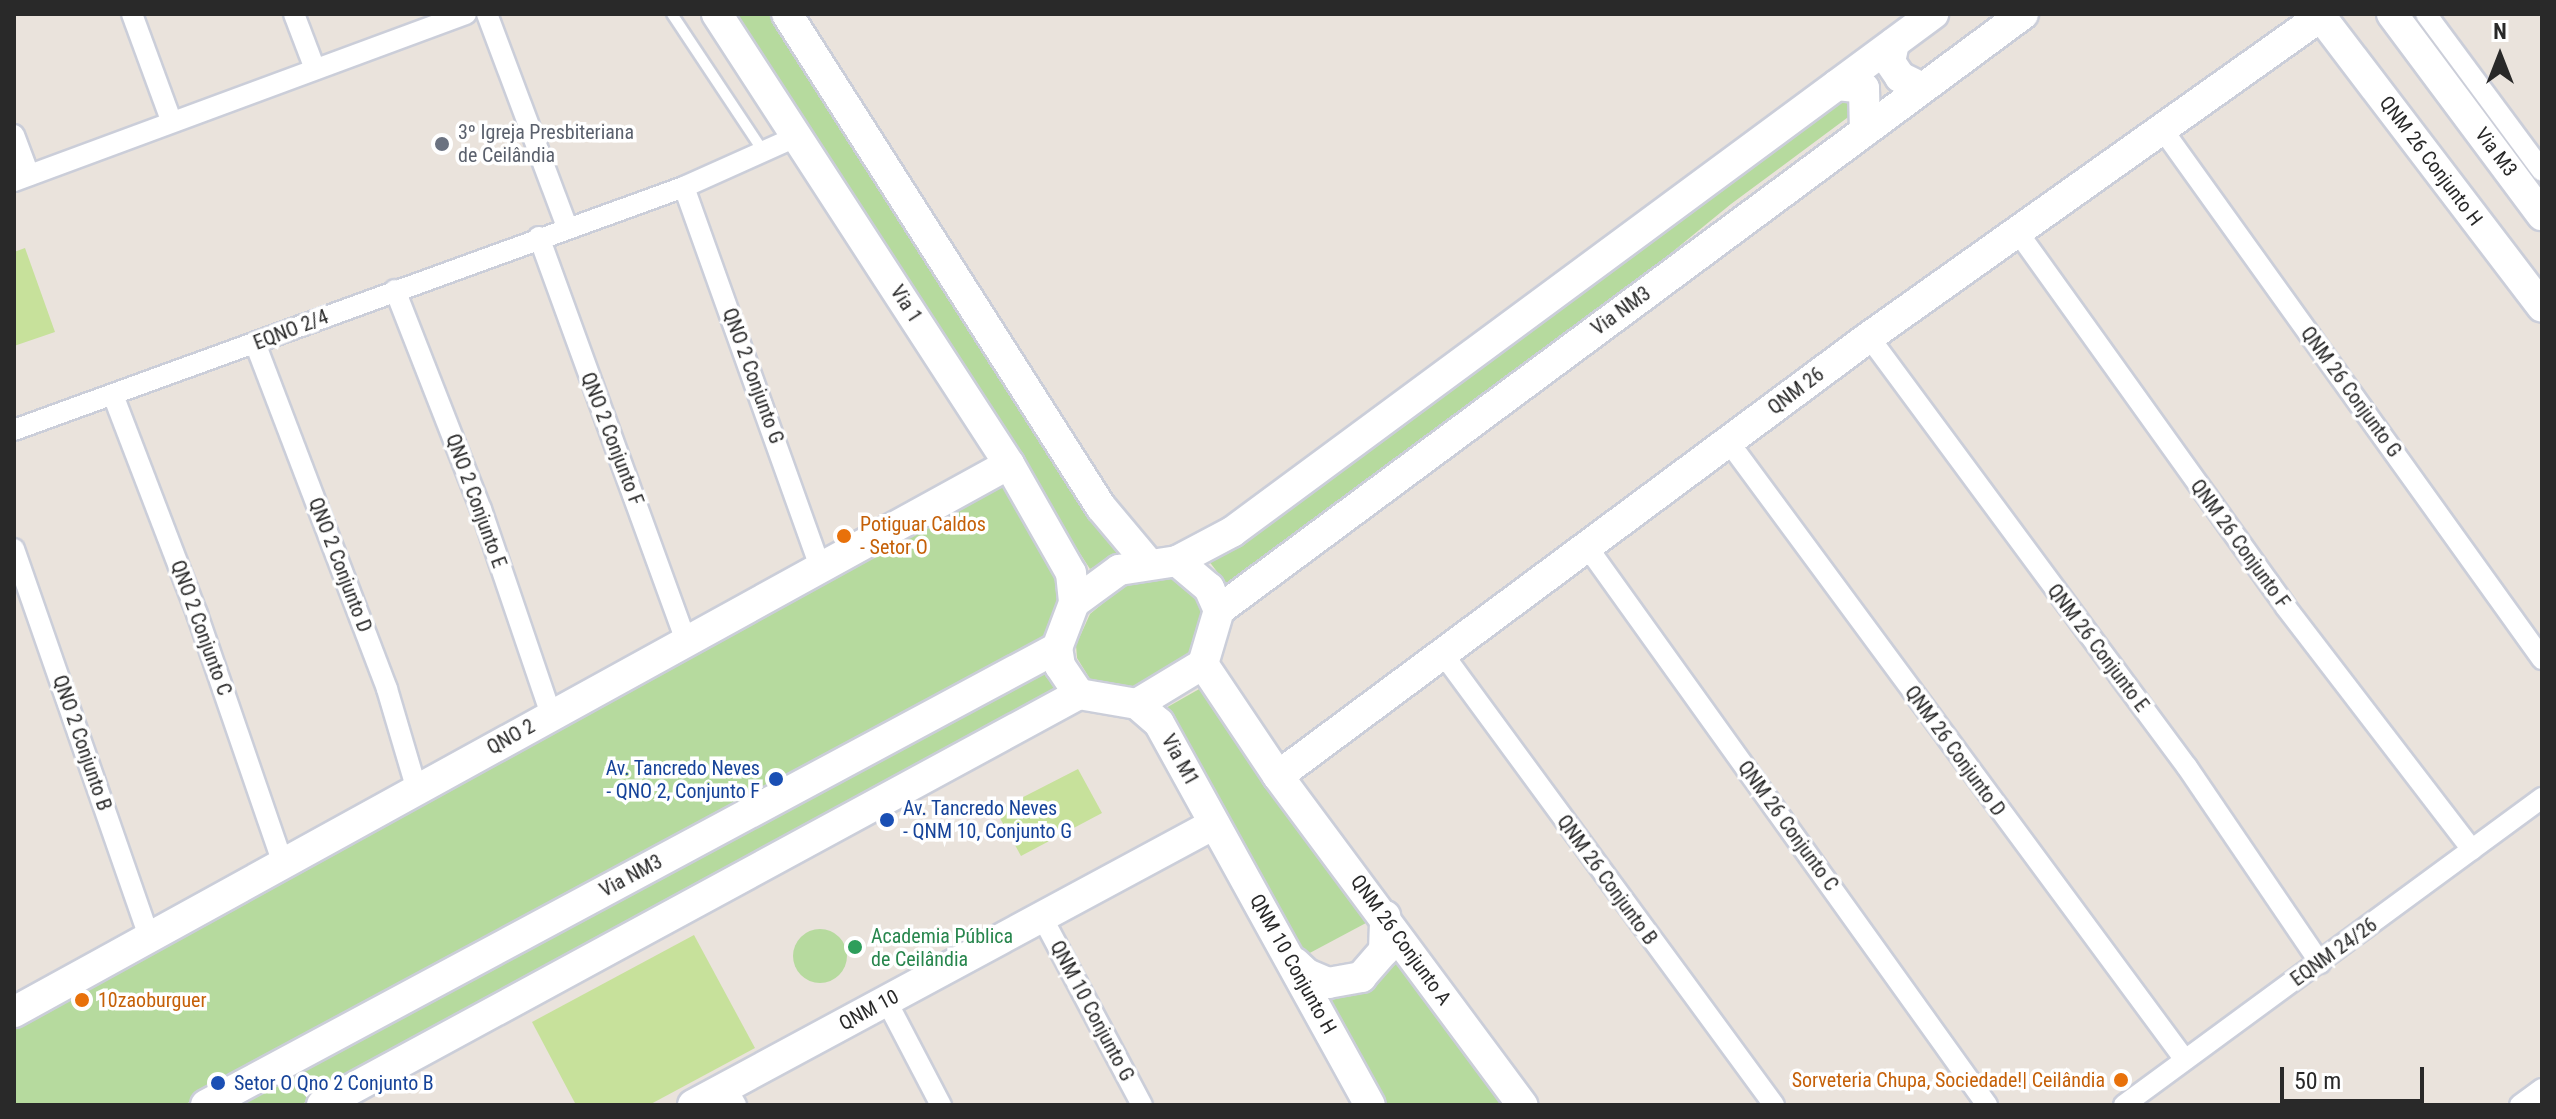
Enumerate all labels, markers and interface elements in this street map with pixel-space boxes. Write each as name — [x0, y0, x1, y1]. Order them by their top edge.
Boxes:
north arrow — [2460, 16, 2540, 96]
text: N — [2493, 19, 2507, 44]
street label: QNM 26 Conjunto H — [2374, 91, 2488, 231]
place label: 3º Igreja Presbiteriana de Ceilândia — [458, 120, 634, 167]
street label: Via M3 — [2470, 123, 2522, 181]
marker: 3º Igreja Presbiteriana de Ceilândia — [433, 135, 451, 153]
street label: Via 1 — [885, 281, 927, 327]
street label: Via NM3 — [1587, 281, 1655, 341]
street label: EQNO 2/4 — [250, 305, 332, 355]
street label: QNO 2 Conjunto G — [717, 305, 789, 447]
street label: QNM 26 Conjunto G — [2296, 322, 2406, 462]
street label: QNM 26 — [1763, 362, 1829, 420]
street label: QNO 2 Conjunto F — [576, 369, 648, 509]
street label: QNO 2 Conjunto E — [441, 431, 511, 571]
street label: QNM 26 Conjunto F — [2185, 475, 2295, 613]
street label: QNO 2 Conjunto D — [303, 494, 377, 636]
place label: Potiguar Caldos - Setor O — [860, 512, 986, 559]
marker: Potiguar Caldos - Setor O — [835, 527, 853, 545]
street label: QNO 2 Conjunto C — [165, 557, 237, 699]
street label: QNM 26 Conjunto E — [2042, 579, 2154, 717]
street label: QNO 2 Conjunto B — [48, 672, 116, 814]
street label: QNM 26 Conjunto D — [1900, 681, 2010, 821]
street label: QNO 2 — [483, 714, 539, 760]
street label: Via M1 — [1156, 730, 1204, 790]
place label: Av. Tancredo Neves - QNO 2, Conjunto F — [605, 756, 760, 803]
street label: QNM 26 Conjunto C — [1733, 756, 1843, 896]
marker: Av. Tancredo Neves - QNO 2, Conjunto F — [767, 770, 785, 788]
place label: Av. Tancredo Neves - QNM 10, Conjunto G — [903, 796, 1072, 843]
street label: QNM 26 Conjunto B — [1552, 810, 1662, 950]
marker: Av. Tancredo Neves - QNM 10, Conjunto G — [878, 811, 896, 829]
street label: Via NM3 — [596, 850, 666, 902]
street label: QNM 26 Conjunto A — [1346, 870, 1456, 1010]
street label: QNM 10 Conjunto H — [1245, 890, 1341, 1038]
street label: EQNM 24/26 — [2286, 913, 2382, 991]
place label: Academia Pública de Ceilândia — [871, 924, 1013, 971]
street label: QNM 10 Conjunto G — [1045, 937, 1139, 1085]
marker: Academia Pública de Ceilândia — [846, 938, 864, 956]
street label: QNM 10 — [835, 984, 903, 1036]
place label: 10zaoburguer — [98, 988, 207, 1012]
marker: 10zaoburguer — [73, 991, 91, 1009]
scale bar — [2284, 1051, 2428, 1101]
text: 50 m — [2294, 1067, 2341, 1095]
place label: Sorveteria Chupa, Sociedade!| Ceilândia — [1792, 1068, 2105, 1092]
place label: Setor O Qno 2 Conjunto B — [234, 1071, 434, 1095]
marker: Sorveteria Chupa, Sociedade!| Ceilândia — [2112, 1071, 2130, 1089]
marker: Setor O Qno 2 Conjunto B — [209, 1074, 227, 1092]

